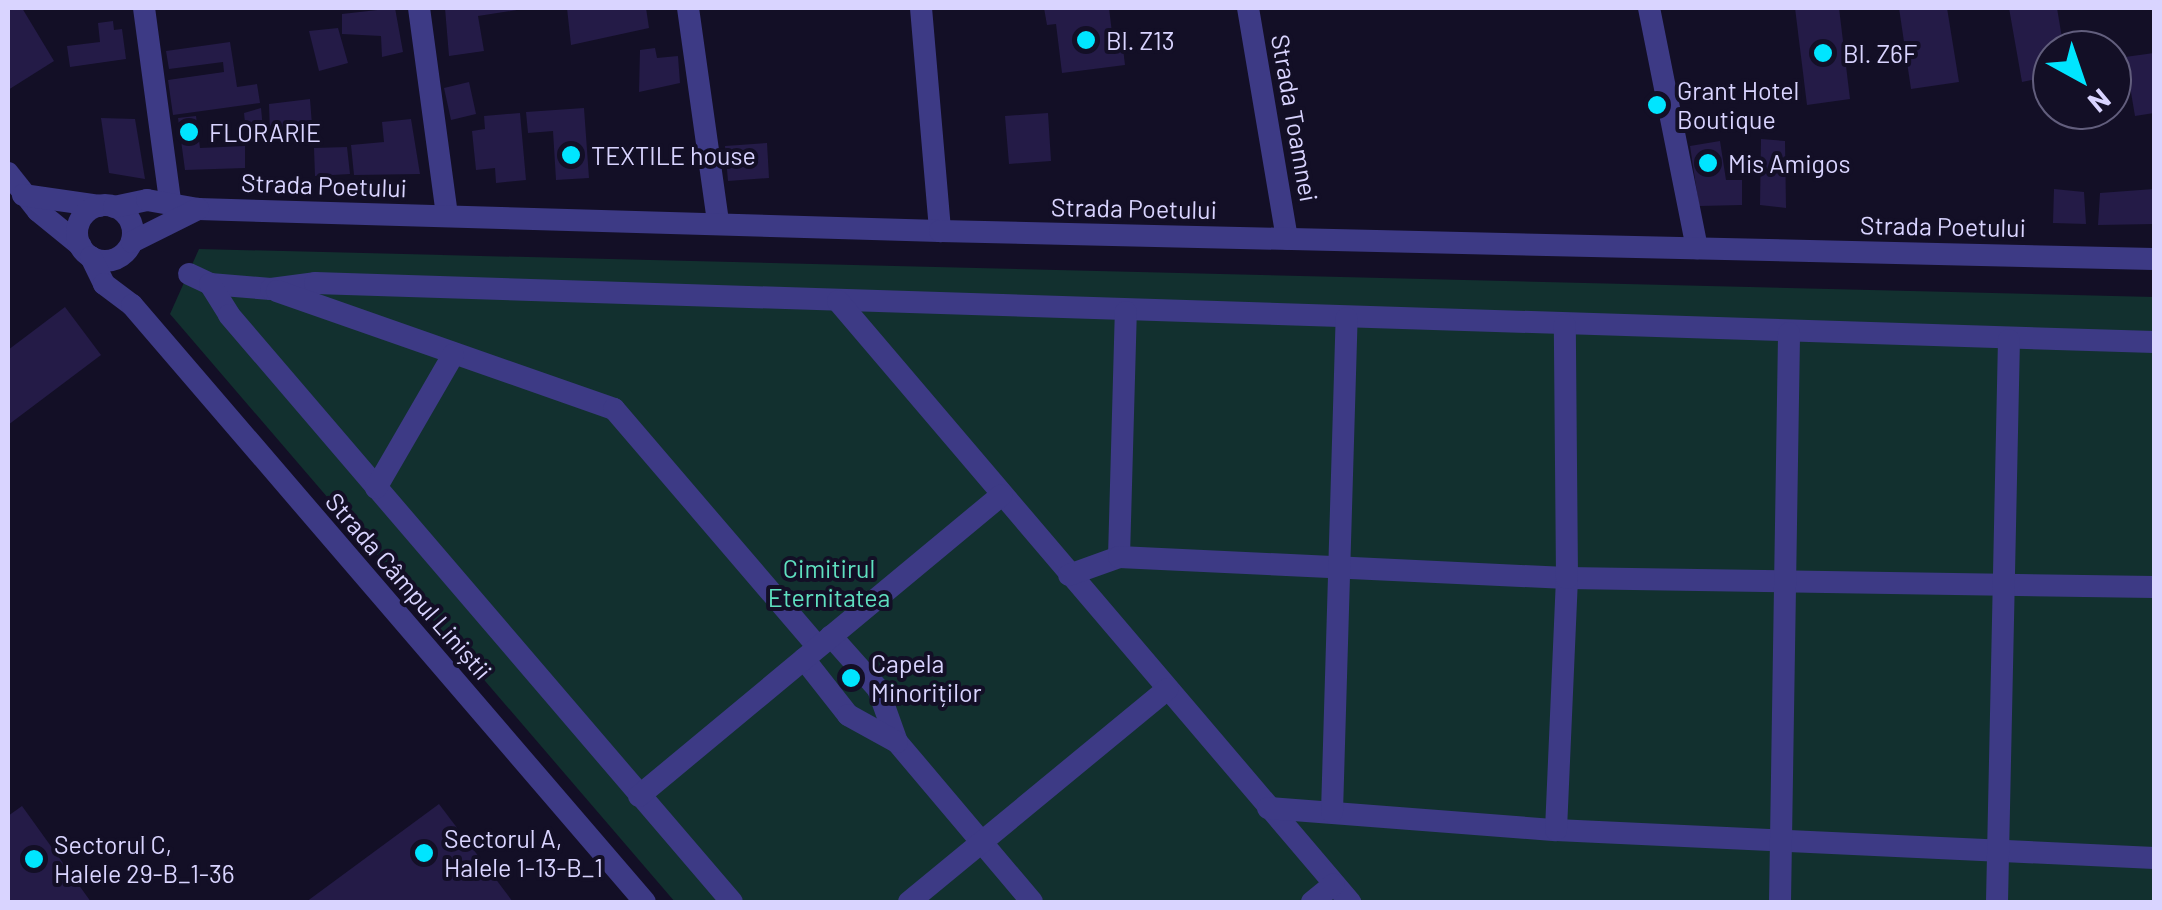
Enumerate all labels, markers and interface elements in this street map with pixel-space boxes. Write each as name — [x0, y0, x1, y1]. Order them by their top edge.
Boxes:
place label: Bl. Z13 — [1106, 25, 1175, 55]
marker: Bl. Z13 — [1075, 29, 1097, 51]
north arrow — [2032, 30, 2132, 130]
street label: Strada Toamnei — [1266, 32, 1324, 204]
place label: Bl. Z6F — [1843, 38, 1917, 68]
marker: Bl. Z6F — [1812, 42, 1834, 64]
place label: Grant Hotel Boutique — [1677, 76, 1799, 135]
text: N — [2082, 82, 2118, 120]
marker: Grant Hotel Boutique — [1646, 94, 1668, 116]
place label: FLORARIE — [209, 117, 321, 147]
marker: FLORARIE — [178, 121, 200, 143]
place label: TEXTILE house — [591, 140, 756, 170]
marker: TEXTILE house — [560, 144, 582, 166]
place label: Mis Amigos — [1728, 148, 1851, 178]
marker: Mis Amigos — [1697, 152, 1719, 174]
street label: Strada Poetului — [240, 167, 408, 203]
street label: Strada Poetului — [1051, 192, 1217, 224]
street label: Strada Poetului — [1860, 210, 2026, 242]
street label: Strada Câmpul Liniștii — [320, 486, 498, 686]
park label: Cimitirul Eternitatea — [768, 554, 890, 613]
place label: Capela Minoriților — [871, 649, 982, 708]
marker: Capela Minoriților — [840, 667, 862, 689]
place label: Sectorul A, Halele 1-13-B_1 — [444, 824, 603, 883]
place label: Sectorul C, Halele 29-B_1-36 — [54, 830, 235, 889]
marker: Sectorul A, Halele 1-13-B_1 — [413, 842, 435, 864]
marker: Sectorul C, Halele 29-B_1-36 — [23, 848, 45, 870]

